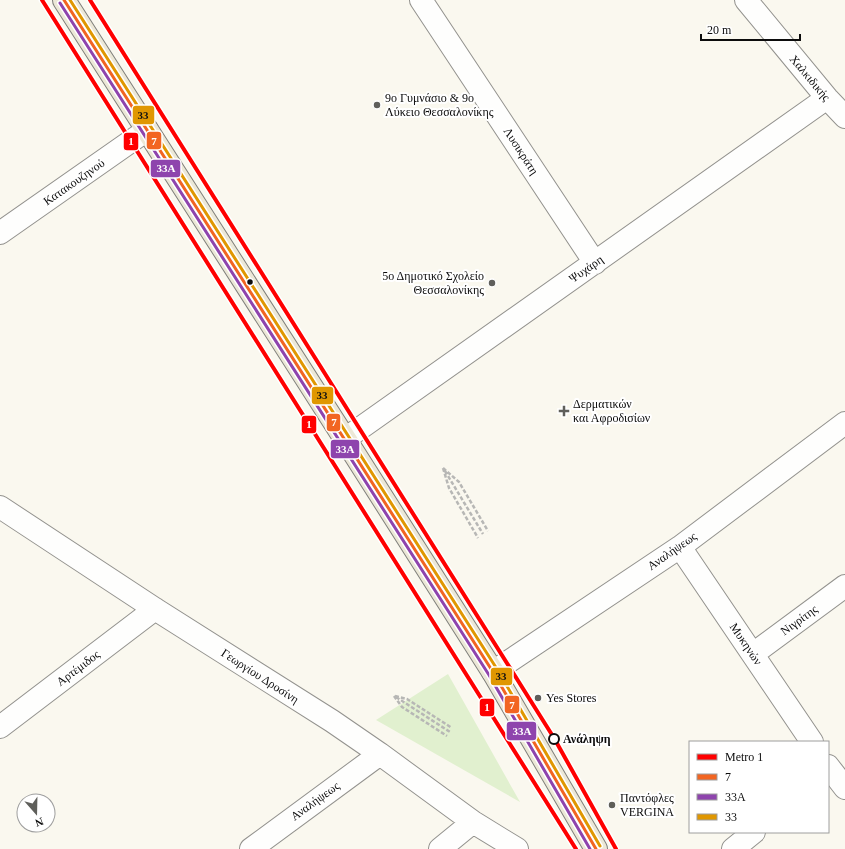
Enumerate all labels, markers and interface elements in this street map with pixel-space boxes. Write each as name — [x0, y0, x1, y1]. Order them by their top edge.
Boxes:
scale bar — [701, 16, 800, 42]
text: 20 m — [707, 23, 732, 37]
street label: Χαλκιδικής — [787, 52, 833, 104]
place label: 9ο Γυμνάσιο & 9ο Λύκειο Θεσσαλονίκης — [385, 91, 494, 119]
marker: 9ο Γυμνάσιο & 9ο Λύκειο Θεσσαλονίκης — [372, 100, 382, 110]
line badge: 33 — [132, 105, 155, 125]
text: 33 — [138, 109, 149, 121]
street label: Λυσικράτη — [500, 125, 542, 177]
line badge: 7 — [146, 131, 162, 150]
line badge: 1 — [123, 132, 139, 151]
text: 1 — [128, 135, 134, 147]
text: 7 — [151, 135, 157, 147]
street label: Κατακουζηνού — [41, 156, 107, 208]
line badge: 33A — [150, 159, 181, 178]
text: 33A — [157, 162, 176, 174]
street label: Ψυχάρη — [566, 252, 606, 286]
place label: 5ο Δημοτικό Σχολείο Θεσσαλονίκης — [382, 269, 484, 297]
unlabelled marker — [245, 277, 255, 287]
marker: 5ο Δημοτικό Σχολείο Θεσσαλονίκης — [487, 278, 497, 288]
line badge: 33 — [311, 386, 334, 405]
text: 33 — [317, 389, 328, 401]
place label: Δερματικών και Αφροδισίων — [573, 397, 651, 425]
marker: Δερματικών και Αφροδισίων — [558, 405, 570, 417]
line badge: 7 — [326, 413, 341, 432]
line badge: 1 — [301, 415, 317, 434]
text: 7 — [331, 416, 337, 428]
text: 1 — [306, 418, 312, 430]
line badge: 33A — [330, 439, 360, 459]
text: 33A — [336, 443, 355, 455]
street label: Αναλήψεως — [645, 529, 699, 573]
street label: Νιγρίτης — [778, 602, 820, 638]
street label: Μυκηνών — [727, 620, 765, 668]
street label: Γεωργίου Δροσίνη — [219, 646, 301, 706]
street label: Αρτέμιδος — [54, 647, 103, 689]
line badge: 33 — [490, 667, 513, 686]
text: 33 — [496, 670, 507, 682]
place label: Yes Stores — [546, 691, 597, 705]
marker: Yes Stores — [533, 693, 543, 703]
line badge: 7 — [504, 695, 520, 714]
line badge: 1 — [479, 698, 495, 717]
text: 7 — [509, 699, 515, 711]
text: 1 — [484, 701, 490, 713]
line badge: 33A — [506, 721, 537, 741]
text: 33A — [513, 725, 532, 737]
place label: Ανάληψη — [563, 732, 611, 746]
marker: Ανάληψη — [548, 733, 560, 745]
legend — [689, 741, 829, 833]
text: Metro 1 — [725, 750, 763, 764]
text: 7 — [725, 770, 731, 784]
street label: Αναλήψεως — [288, 779, 342, 823]
text: 33A — [725, 790, 746, 804]
place label: Παντόφλες VERGINA — [620, 791, 674, 819]
north arrow — [16, 793, 56, 833]
marker: Παντόφλες VERGINA — [607, 800, 617, 810]
text: 33 — [725, 810, 737, 824]
text: N — [34, 815, 45, 829]

